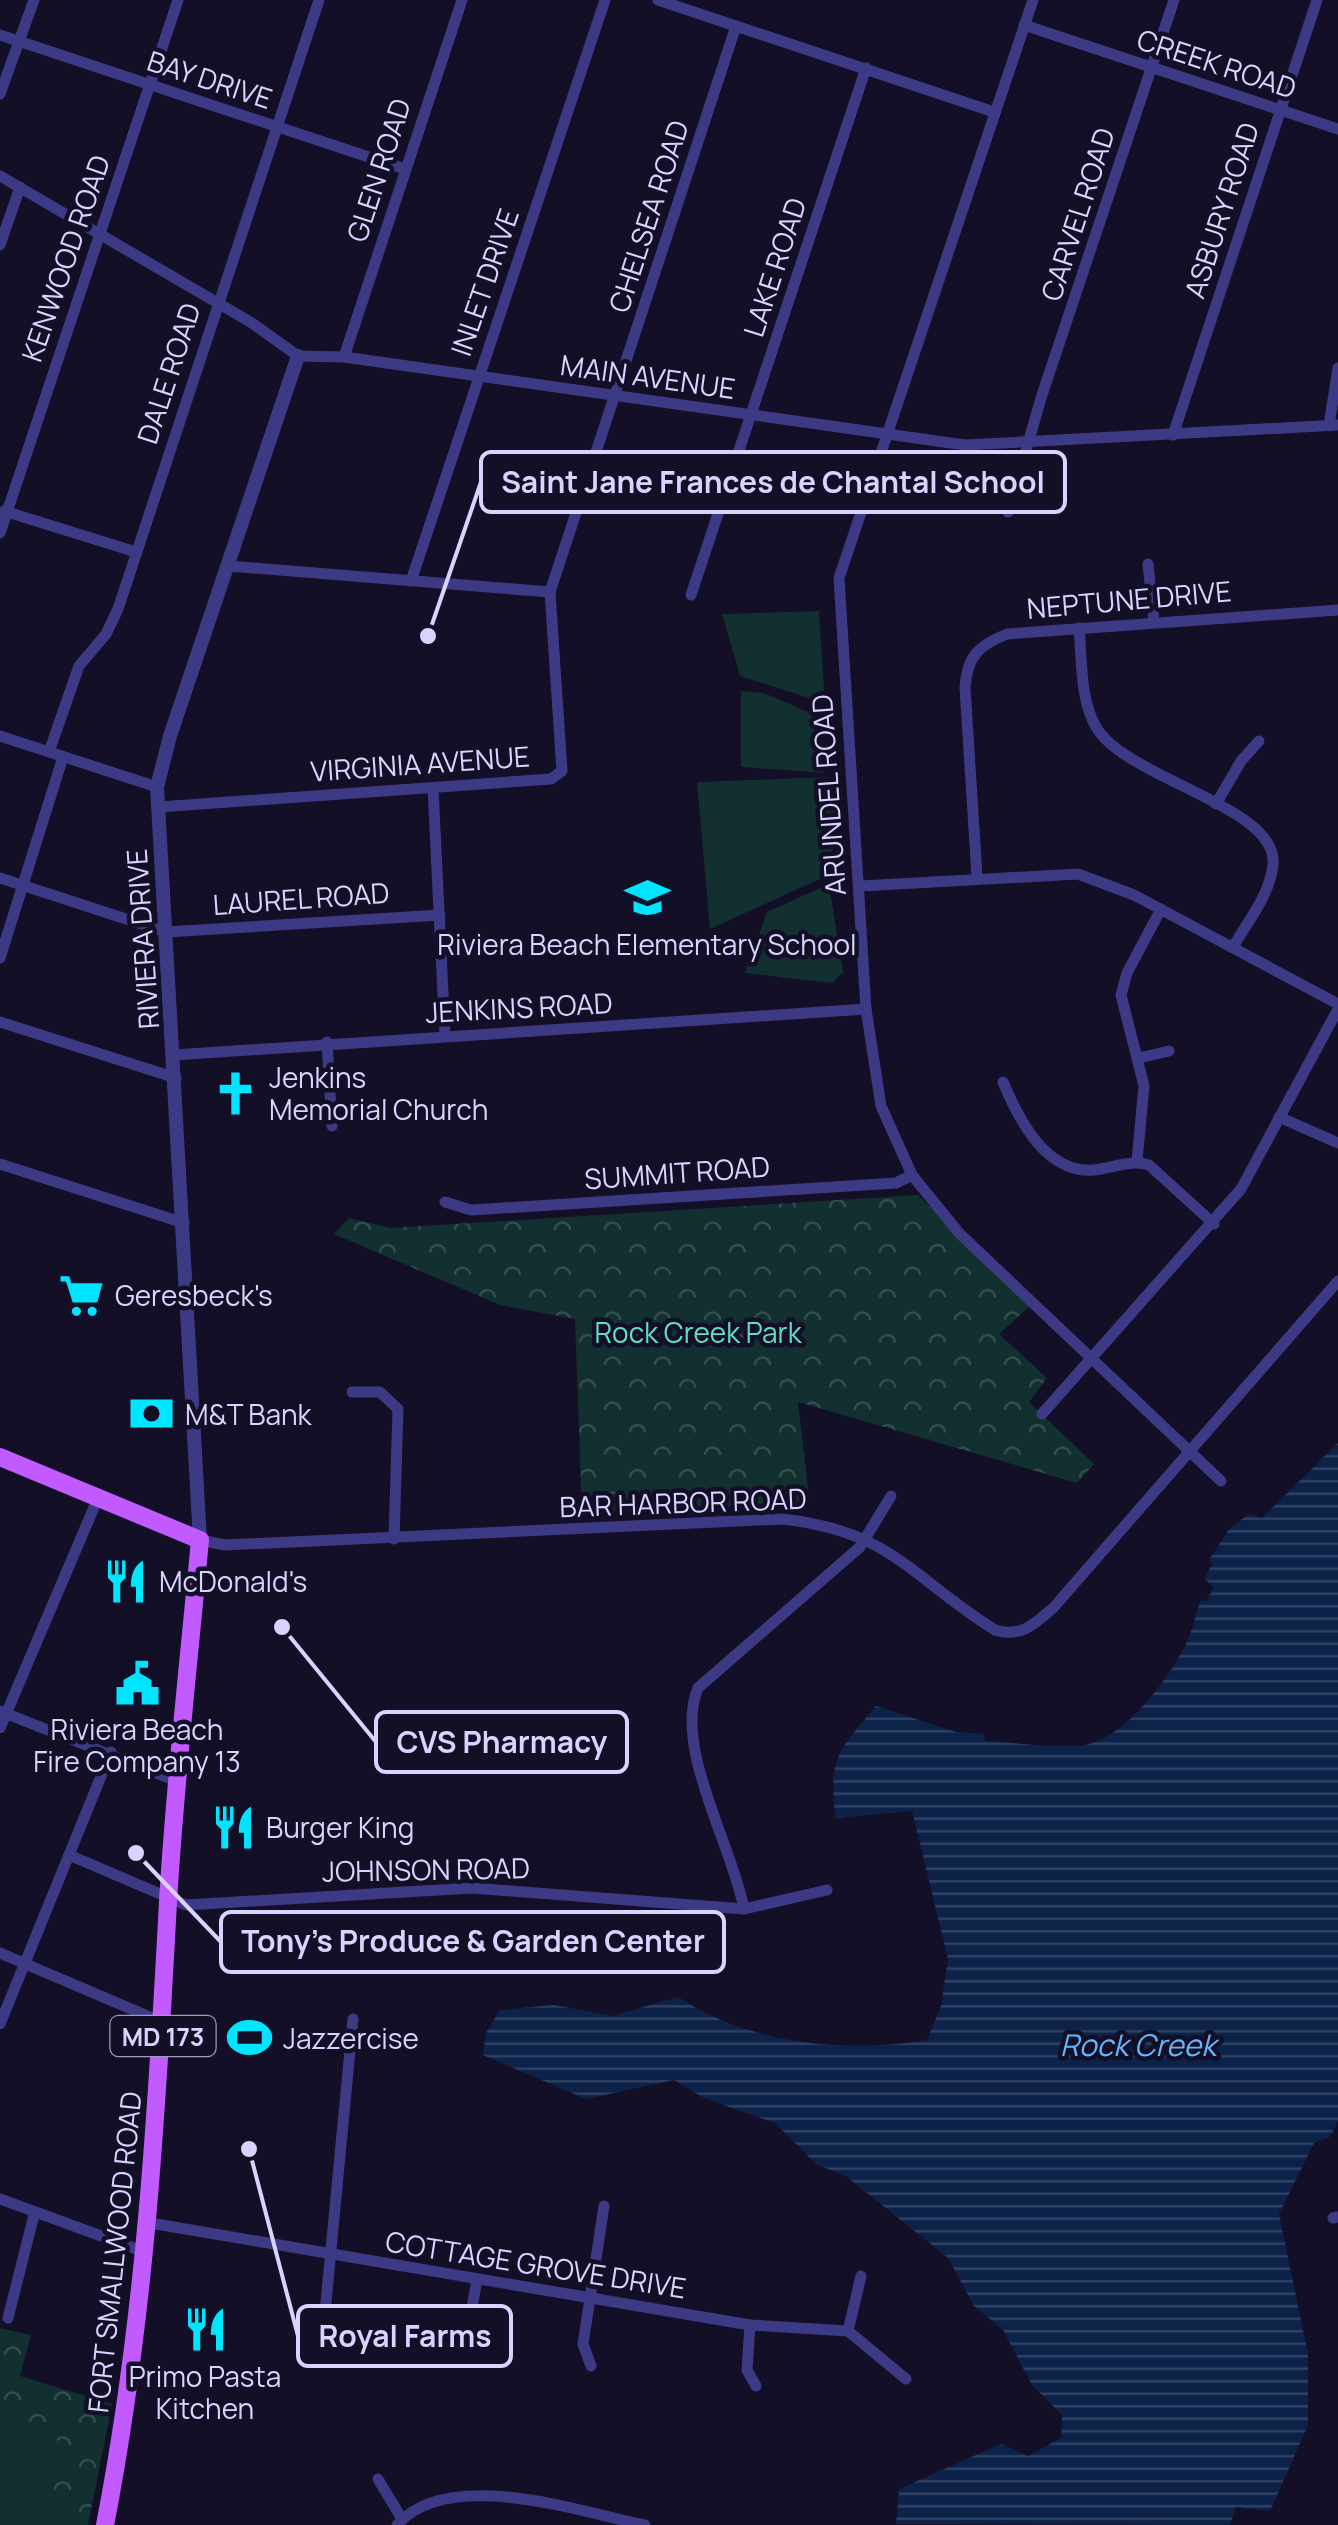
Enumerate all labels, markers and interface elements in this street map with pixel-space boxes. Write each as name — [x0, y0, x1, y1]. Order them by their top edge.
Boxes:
street label: CREEK ROAD — [1133, 19, 1301, 107]
street label: BAY DRIVE — [143, 41, 277, 117]
street label: GLEN ROAD — [337, 93, 419, 247]
street label: CHELSEA ROAD — [599, 115, 697, 317]
street label: ASBURY ROAD — [1175, 117, 1267, 303]
street label: CARVEL ROAD — [1031, 122, 1123, 306]
street label: KENWOOD ROAD — [12, 150, 118, 366]
street label: LAKE ROAD — [734, 193, 814, 341]
street label: INLET DRIVE — [441, 203, 527, 361]
street label: DALE ROAD — [127, 298, 209, 448]
street label: MAIN AVENUE — [558, 345, 738, 407]
callout: Saint Jane Frances de Chantal School — [481, 452, 1065, 512]
text: Saint Jane Frances de Chantal School — [501, 461, 1045, 502]
street label: NEPTUNE DRIVE — [1025, 571, 1233, 627]
street label: ARUNDEL ROAD — [802, 693, 854, 897]
street label: VIRGINIA AVENUE — [309, 736, 531, 790]
street label: RIVIERA DRIVE — [117, 848, 167, 1030]
street label: LAUREL ROAD — [211, 873, 391, 923]
school or university icon: Riviera Beach Elementary School — [623, 874, 671, 922]
place label: Riviera Beach Elementary School — [437, 925, 857, 963]
street label: JENKINS ROAD — [425, 983, 613, 1031]
place label: Jenkins Memorial Church — [269, 1058, 488, 1128]
church icon: Jenkins Memorial Church — [212, 1069, 260, 1117]
street label: SUMMIT ROAD — [583, 1147, 771, 1197]
supermarket icon: Geresbeck's — [58, 1271, 106, 1319]
place label: Geresbeck's — [115, 1276, 273, 1314]
park label: Rock Creek Park — [594, 1313, 803, 1351]
bank icon: M&T Bank — [128, 1390, 176, 1438]
place label: M&T Bank — [185, 1395, 313, 1433]
street label: BAR HARBOR ROAD — [559, 1479, 807, 1525]
restaurant icon: McDonald's — [102, 1557, 150, 1605]
place label: McDonald's — [159, 1562, 307, 1600]
public building icon: Riviera Beach Fire Company 13 — [113, 1659, 161, 1707]
place label: Riviera Beach Fire Company 13 — [33, 1710, 241, 1780]
callout: CVS Pharmacy — [376, 1712, 627, 1772]
text: CVS Pharmacy — [397, 1721, 608, 1762]
restaurant icon: Burger King — [209, 1803, 257, 1851]
place label: Burger King — [266, 1808, 414, 1846]
street label: JOHNSON ROAD — [322, 1848, 530, 1890]
callout: Tony's Produce & Garden Center — [221, 1912, 724, 1972]
text: Tony's Produce & Garden Center — [241, 1920, 705, 1961]
sports icon: Jazzercise — [226, 2014, 274, 2062]
road number: MD 173 — [110, 2016, 216, 2056]
place label: Jazzercise — [283, 2019, 419, 2057]
water label: Rock Creek — [1060, 2024, 1220, 2065]
street label: FORT SMALLWOOD ROAD — [78, 2089, 150, 2415]
street label: COTTAGE GROVE DRIVE — [383, 2221, 689, 2307]
restaurant icon: Primo Pasta Kitchen — [181, 2306, 229, 2354]
callout: Royal Farms — [298, 2306, 511, 2366]
text: Royal Farms — [318, 2315, 492, 2356]
place label: Primo Pasta Kitchen — [129, 2357, 281, 2427]

